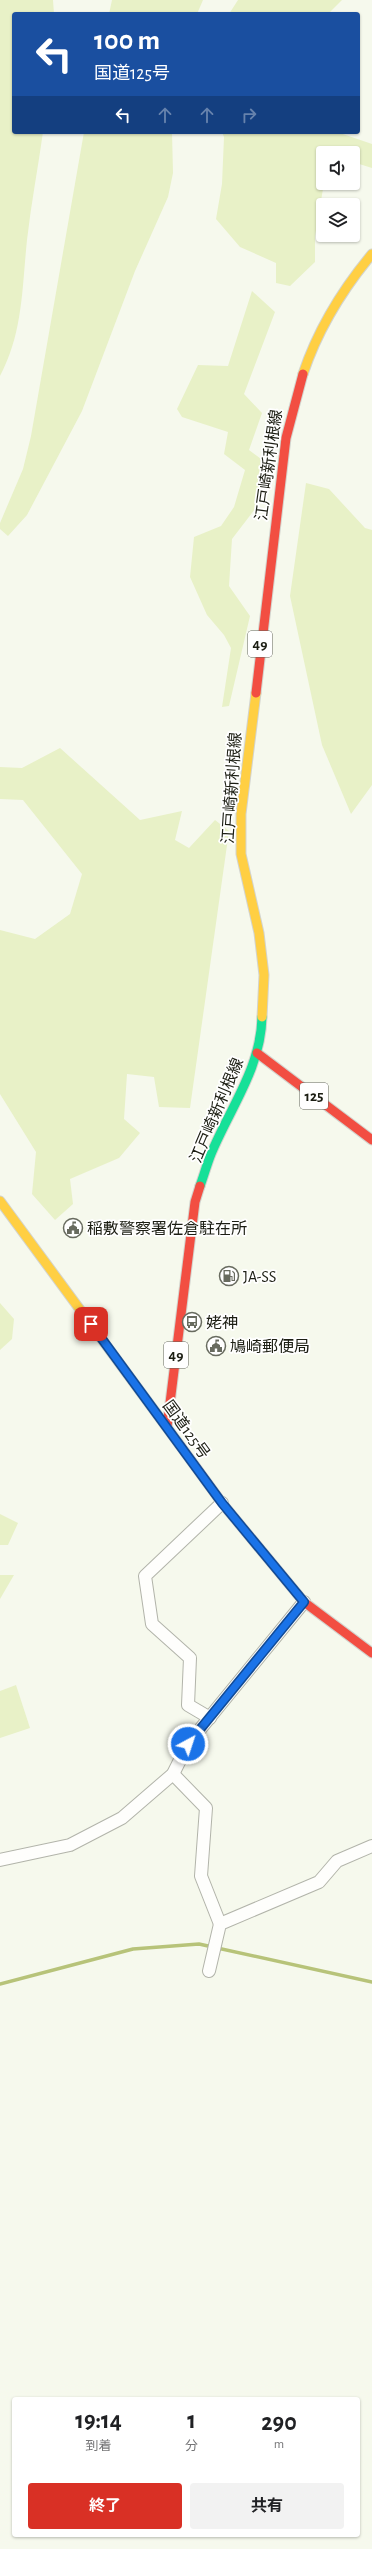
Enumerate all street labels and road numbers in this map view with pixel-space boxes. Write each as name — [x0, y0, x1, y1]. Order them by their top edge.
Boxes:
street label: 江戸崎新利根線 — [252, 408, 285, 522]
road number: 49 — [248, 631, 272, 657]
street label: 江戸崎新利根線 — [219, 732, 244, 844]
street label: 江戸崎新利根線 — [187, 1055, 246, 1165]
road number: 125 — [300, 1083, 328, 1109]
road number: 49 — [164, 1342, 188, 1368]
street label: 国道125号 — [160, 1397, 213, 1462]

